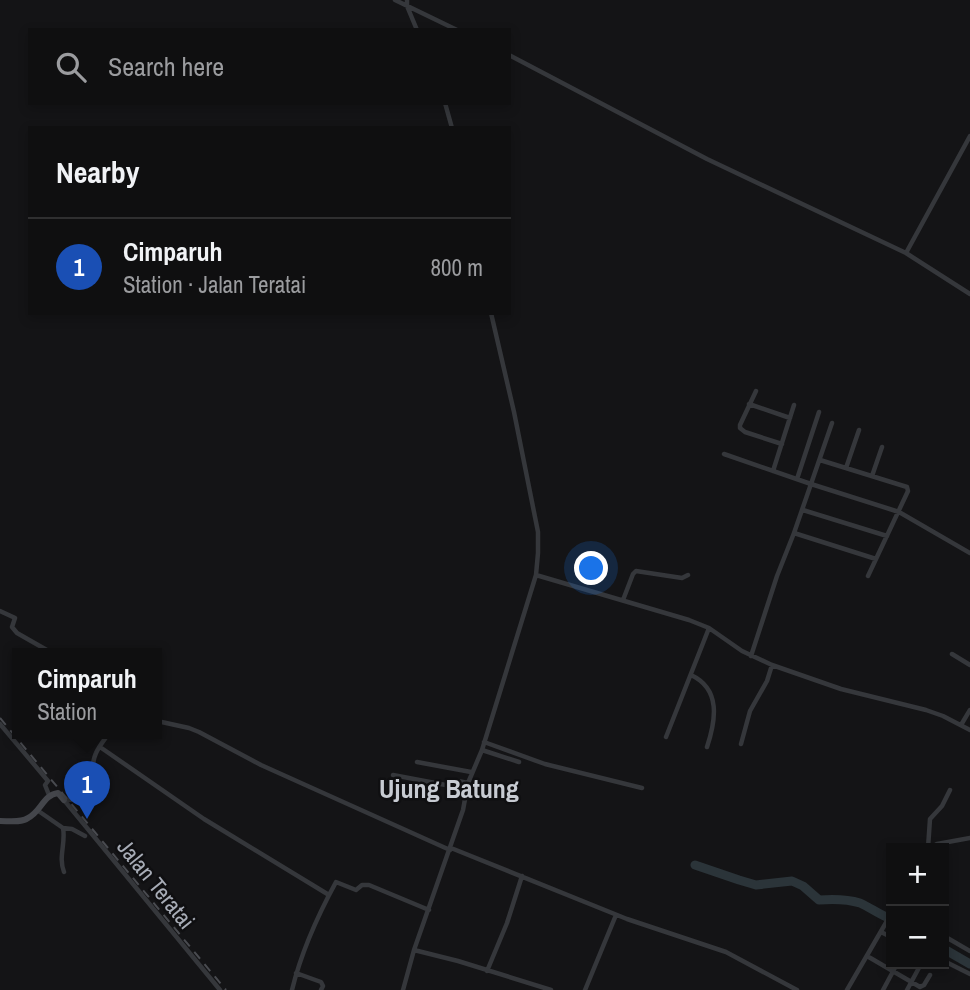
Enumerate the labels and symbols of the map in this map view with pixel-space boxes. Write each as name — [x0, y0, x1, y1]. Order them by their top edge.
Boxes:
your location — [574, 551, 608, 585]
pin: 1 — [64, 761, 110, 819]
district label: Ujung Batung — [379, 771, 519, 806]
street label: Jalan Teratai — [110, 832, 202, 935]

